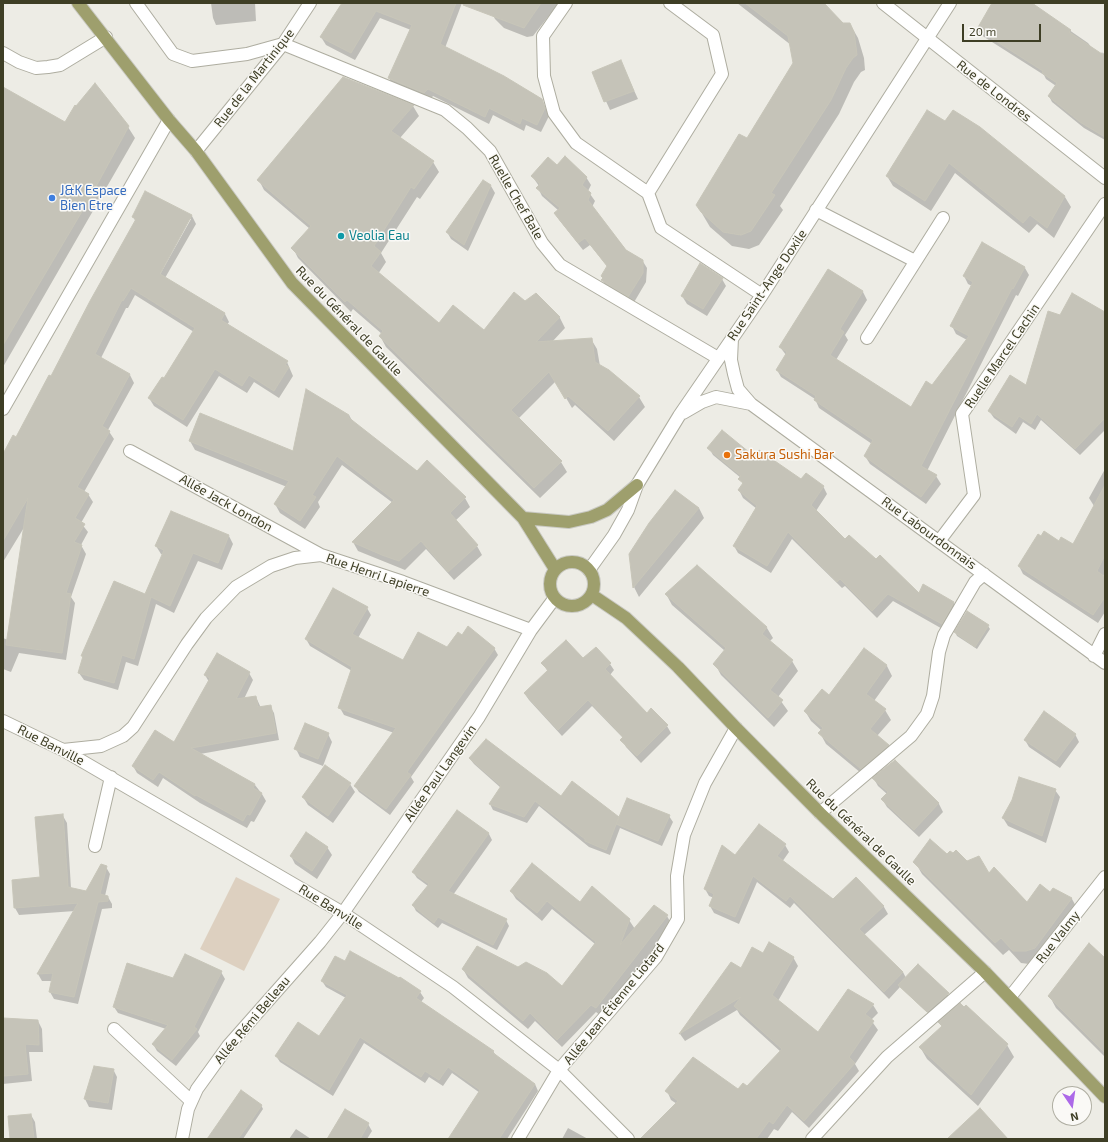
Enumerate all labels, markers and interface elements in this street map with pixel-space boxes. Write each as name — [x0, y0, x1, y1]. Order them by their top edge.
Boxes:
scale bar — [964, 16, 1043, 42]
text: 20 m — [969, 24, 996, 38]
street label: Rue de la Martinique — [211, 26, 297, 130]
street label: Rue de Londres — [954, 57, 1034, 125]
street label: Ruelle Chef Bale — [485, 152, 547, 242]
place label: J&K Espace Bien Etre — [60, 183, 127, 214]
marker: J&K Espace Bien Etre — [47, 193, 57, 203]
street label: Rue Saint-Ange Doxile — [724, 226, 810, 344]
place label: Veolia Eau — [349, 228, 410, 244]
marker: Veolia Eau — [336, 231, 346, 241]
street label: Rue du Général de Gaulle — [292, 263, 406, 379]
street label: Ruelle Marcel Cachin — [961, 301, 1043, 411]
place label: Sakura Sushi Bar — [735, 447, 834, 463]
marker: Sakura Sushi Bar — [722, 450, 732, 460]
street label: Allée Jack London — [177, 471, 275, 535]
street label: Rue Labourdonnais — [879, 493, 979, 573]
street label: Rue Henri Lapierre — [324, 550, 432, 600]
street label: Rue Banville — [15, 722, 87, 768]
street label: Allée Paul Langevin — [401, 722, 479, 824]
street label: Rue du Général de Gaulle — [803, 775, 919, 889]
street label: Rue Banville — [296, 881, 366, 933]
street label: Rue Valmy — [1033, 908, 1083, 966]
street label: Allée Jean Étienne Liotard — [560, 940, 668, 1068]
street label: Allée Rémi Belleau — [211, 973, 293, 1067]
north arrow — [1052, 1086, 1092, 1126]
text: N — [1069, 1110, 1080, 1124]

